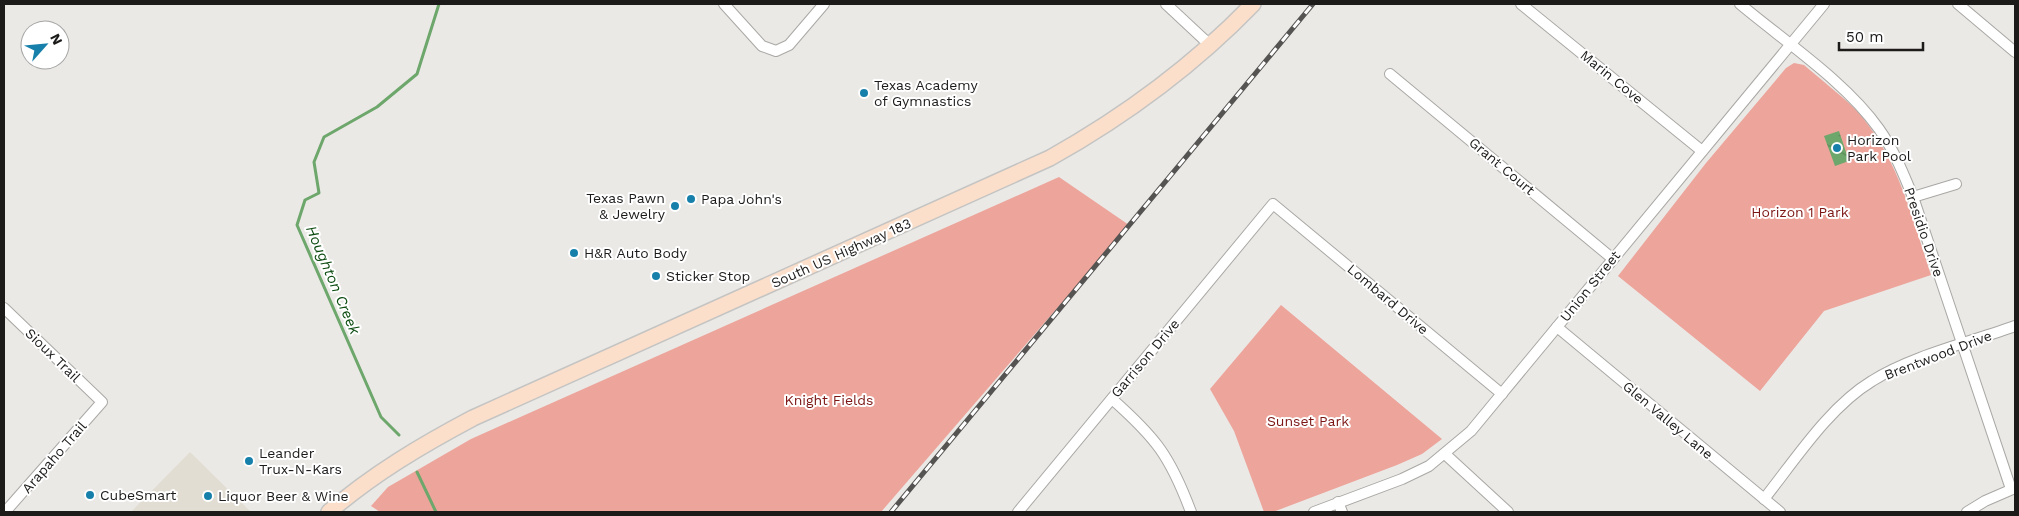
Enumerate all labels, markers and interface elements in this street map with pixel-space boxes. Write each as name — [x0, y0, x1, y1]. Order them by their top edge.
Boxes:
north arrow — [20, 20, 70, 70]
scale bar — [1839, 20, 1923, 52]
text: 50 m — [1846, 28, 1883, 46]
text: N — [47, 31, 66, 47]
street label: Marin Cove — [1577, 47, 1647, 107]
place label: Texas Academy of Gymnastics — [874, 77, 978, 109]
marker: Texas Academy of Gymnastics — [858, 87, 870, 99]
place label: Horizon Park Pool — [1847, 132, 1912, 164]
street label: Grant Court — [1466, 134, 1538, 198]
marker: Horizon Park Pool — [1831, 142, 1843, 154]
street label: Presidio Drive — [1901, 185, 1947, 279]
place label: Texas Pawn & Jewelry — [586, 190, 666, 222]
place label: Papa John's — [701, 191, 782, 207]
marker: Papa John's — [685, 193, 697, 205]
marker: Texas Pawn & Jewelry — [669, 200, 681, 212]
park label: Horizon 1 Park — [1751, 204, 1849, 220]
street label: South US Highway 183 — [769, 215, 913, 291]
water label: Houghton Creek — [302, 223, 364, 338]
place label: H&R Auto Body — [584, 245, 688, 261]
marker: H&R Auto Body — [568, 247, 580, 259]
street label: Union Street — [1557, 247, 1623, 325]
street label: Lombard Drive — [1344, 261, 1432, 337]
place label: Sticker Stop — [666, 268, 750, 284]
marker: Sticker Stop — [650, 270, 662, 282]
street label: Garrison Drive — [1108, 316, 1182, 400]
street label: Sioux Trail — [22, 325, 84, 386]
street label: Brentwood Drive — [1882, 327, 1994, 383]
street label: Glen Valley Lane — [1620, 378, 1716, 462]
park label: Knight Fields — [784, 392, 874, 408]
park label: Sunset Park — [1267, 413, 1349, 429]
street label: Arapaho Trail — [19, 417, 90, 496]
place label: Leander Trux-N-Kars — [259, 445, 342, 477]
marker: Leander Trux-N-Kars — [243, 455, 255, 467]
place label: CubeSmart — [100, 487, 176, 503]
place label: Liquor Beer & Wine — [218, 488, 349, 504]
marker: CubeSmart — [84, 489, 96, 501]
marker: Liquor Beer & Wine — [202, 490, 214, 502]

